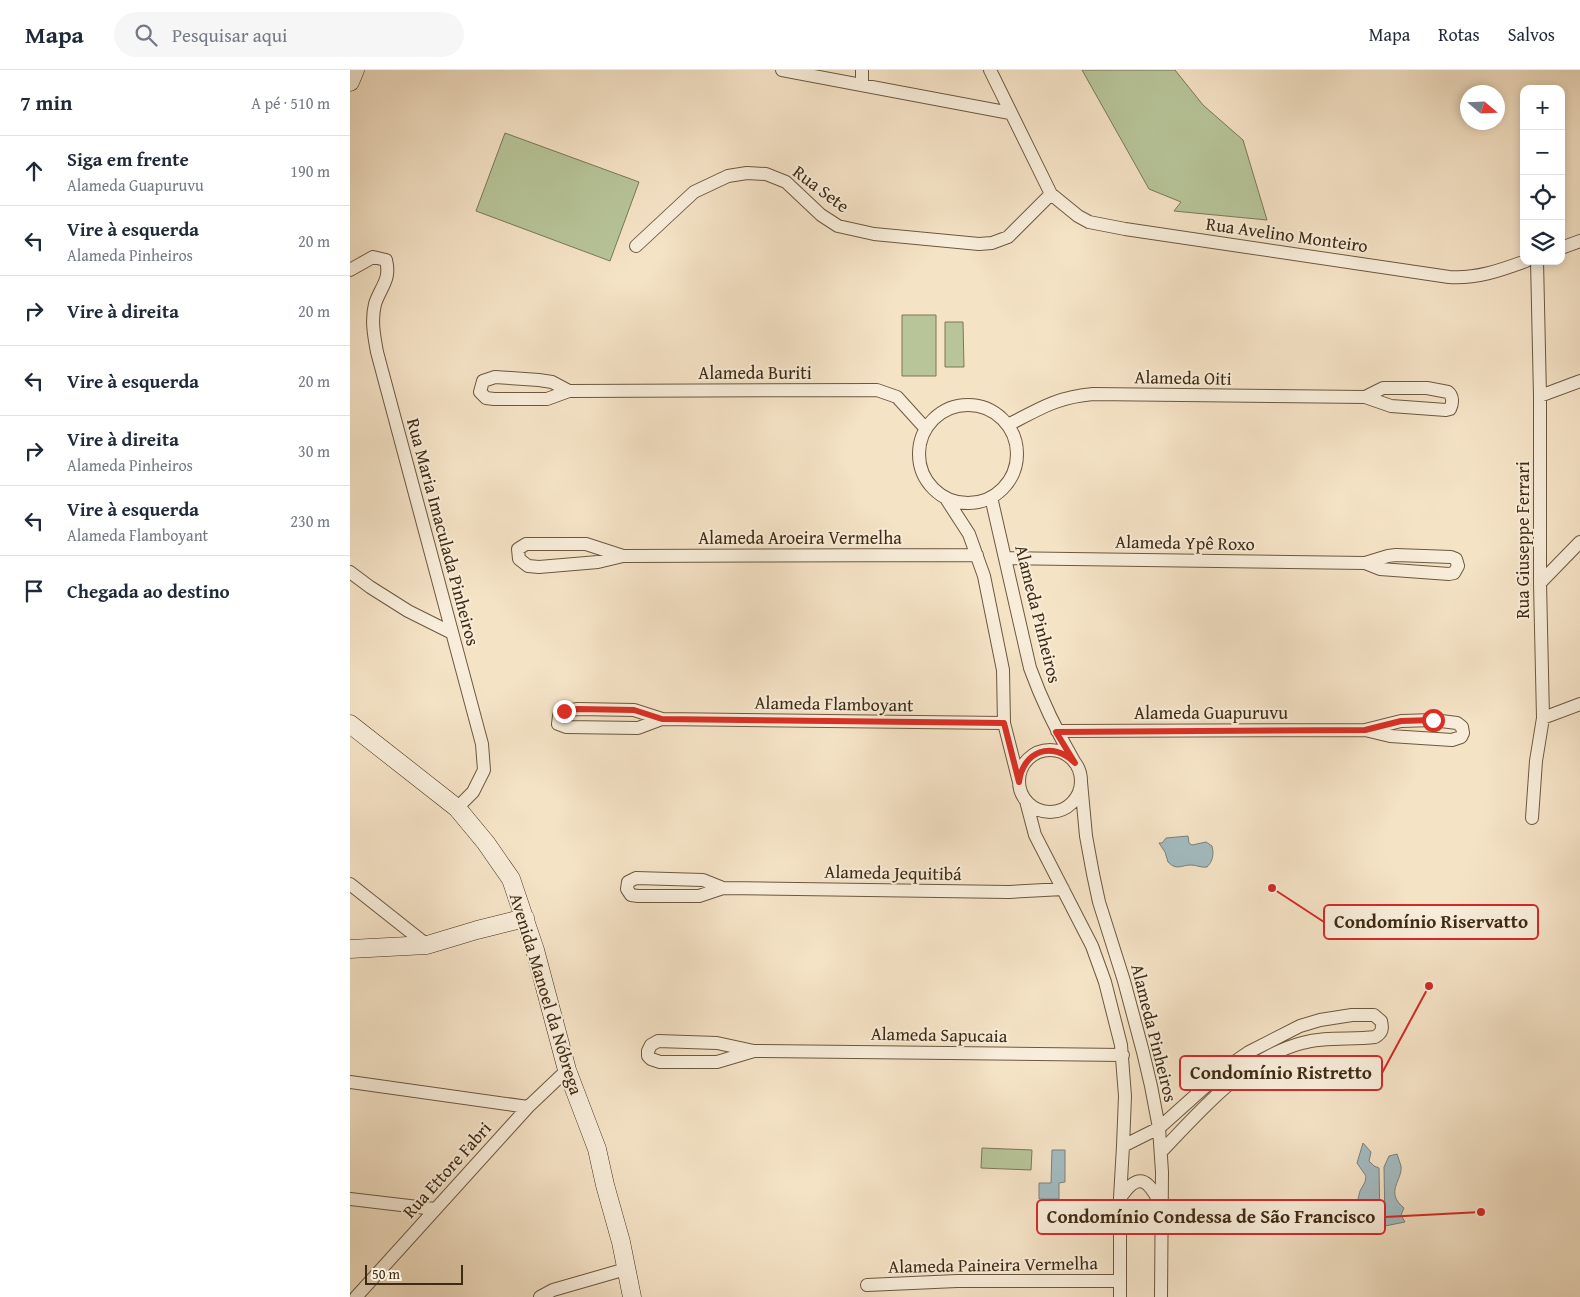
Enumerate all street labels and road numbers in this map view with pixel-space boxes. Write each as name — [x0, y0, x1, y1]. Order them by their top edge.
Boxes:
street label: Rua Sete — [787, 158, 855, 219]
street label: Rua Avelino Monteiro — [1204, 210, 1370, 259]
street label: Alameda Buriti — [698, 359, 812, 386]
street label: Alameda Oiti — [1134, 363, 1232, 392]
street label: Rua Maria Imaculada Pinheiros — [400, 415, 487, 649]
street label: Rua Giuseppe Ferrari — [1509, 461, 1536, 619]
street label: Alameda Aroeira Vermelha — [698, 524, 902, 551]
street label: Alameda Ypê Roxo — [1115, 528, 1255, 557]
street label: Alameda Pinheiros — [1008, 542, 1069, 686]
street label: Alameda Flamboyant — [754, 689, 914, 718]
street label: Alameda Guapuruvu — [1134, 699, 1288, 726]
street label: Alameda Jequitibá — [824, 858, 962, 887]
street label: Avenida Manoel da Nóbrega — [503, 890, 590, 1099]
street label: Alameda Pinheiros — [1124, 961, 1185, 1105]
street label: Alameda Sapucaia — [871, 1020, 1008, 1049]
street label: Rua Ettore Fabri — [396, 1115, 497, 1224]
street label: Alameda Paineira Vermelha — [888, 1249, 1099, 1280]

